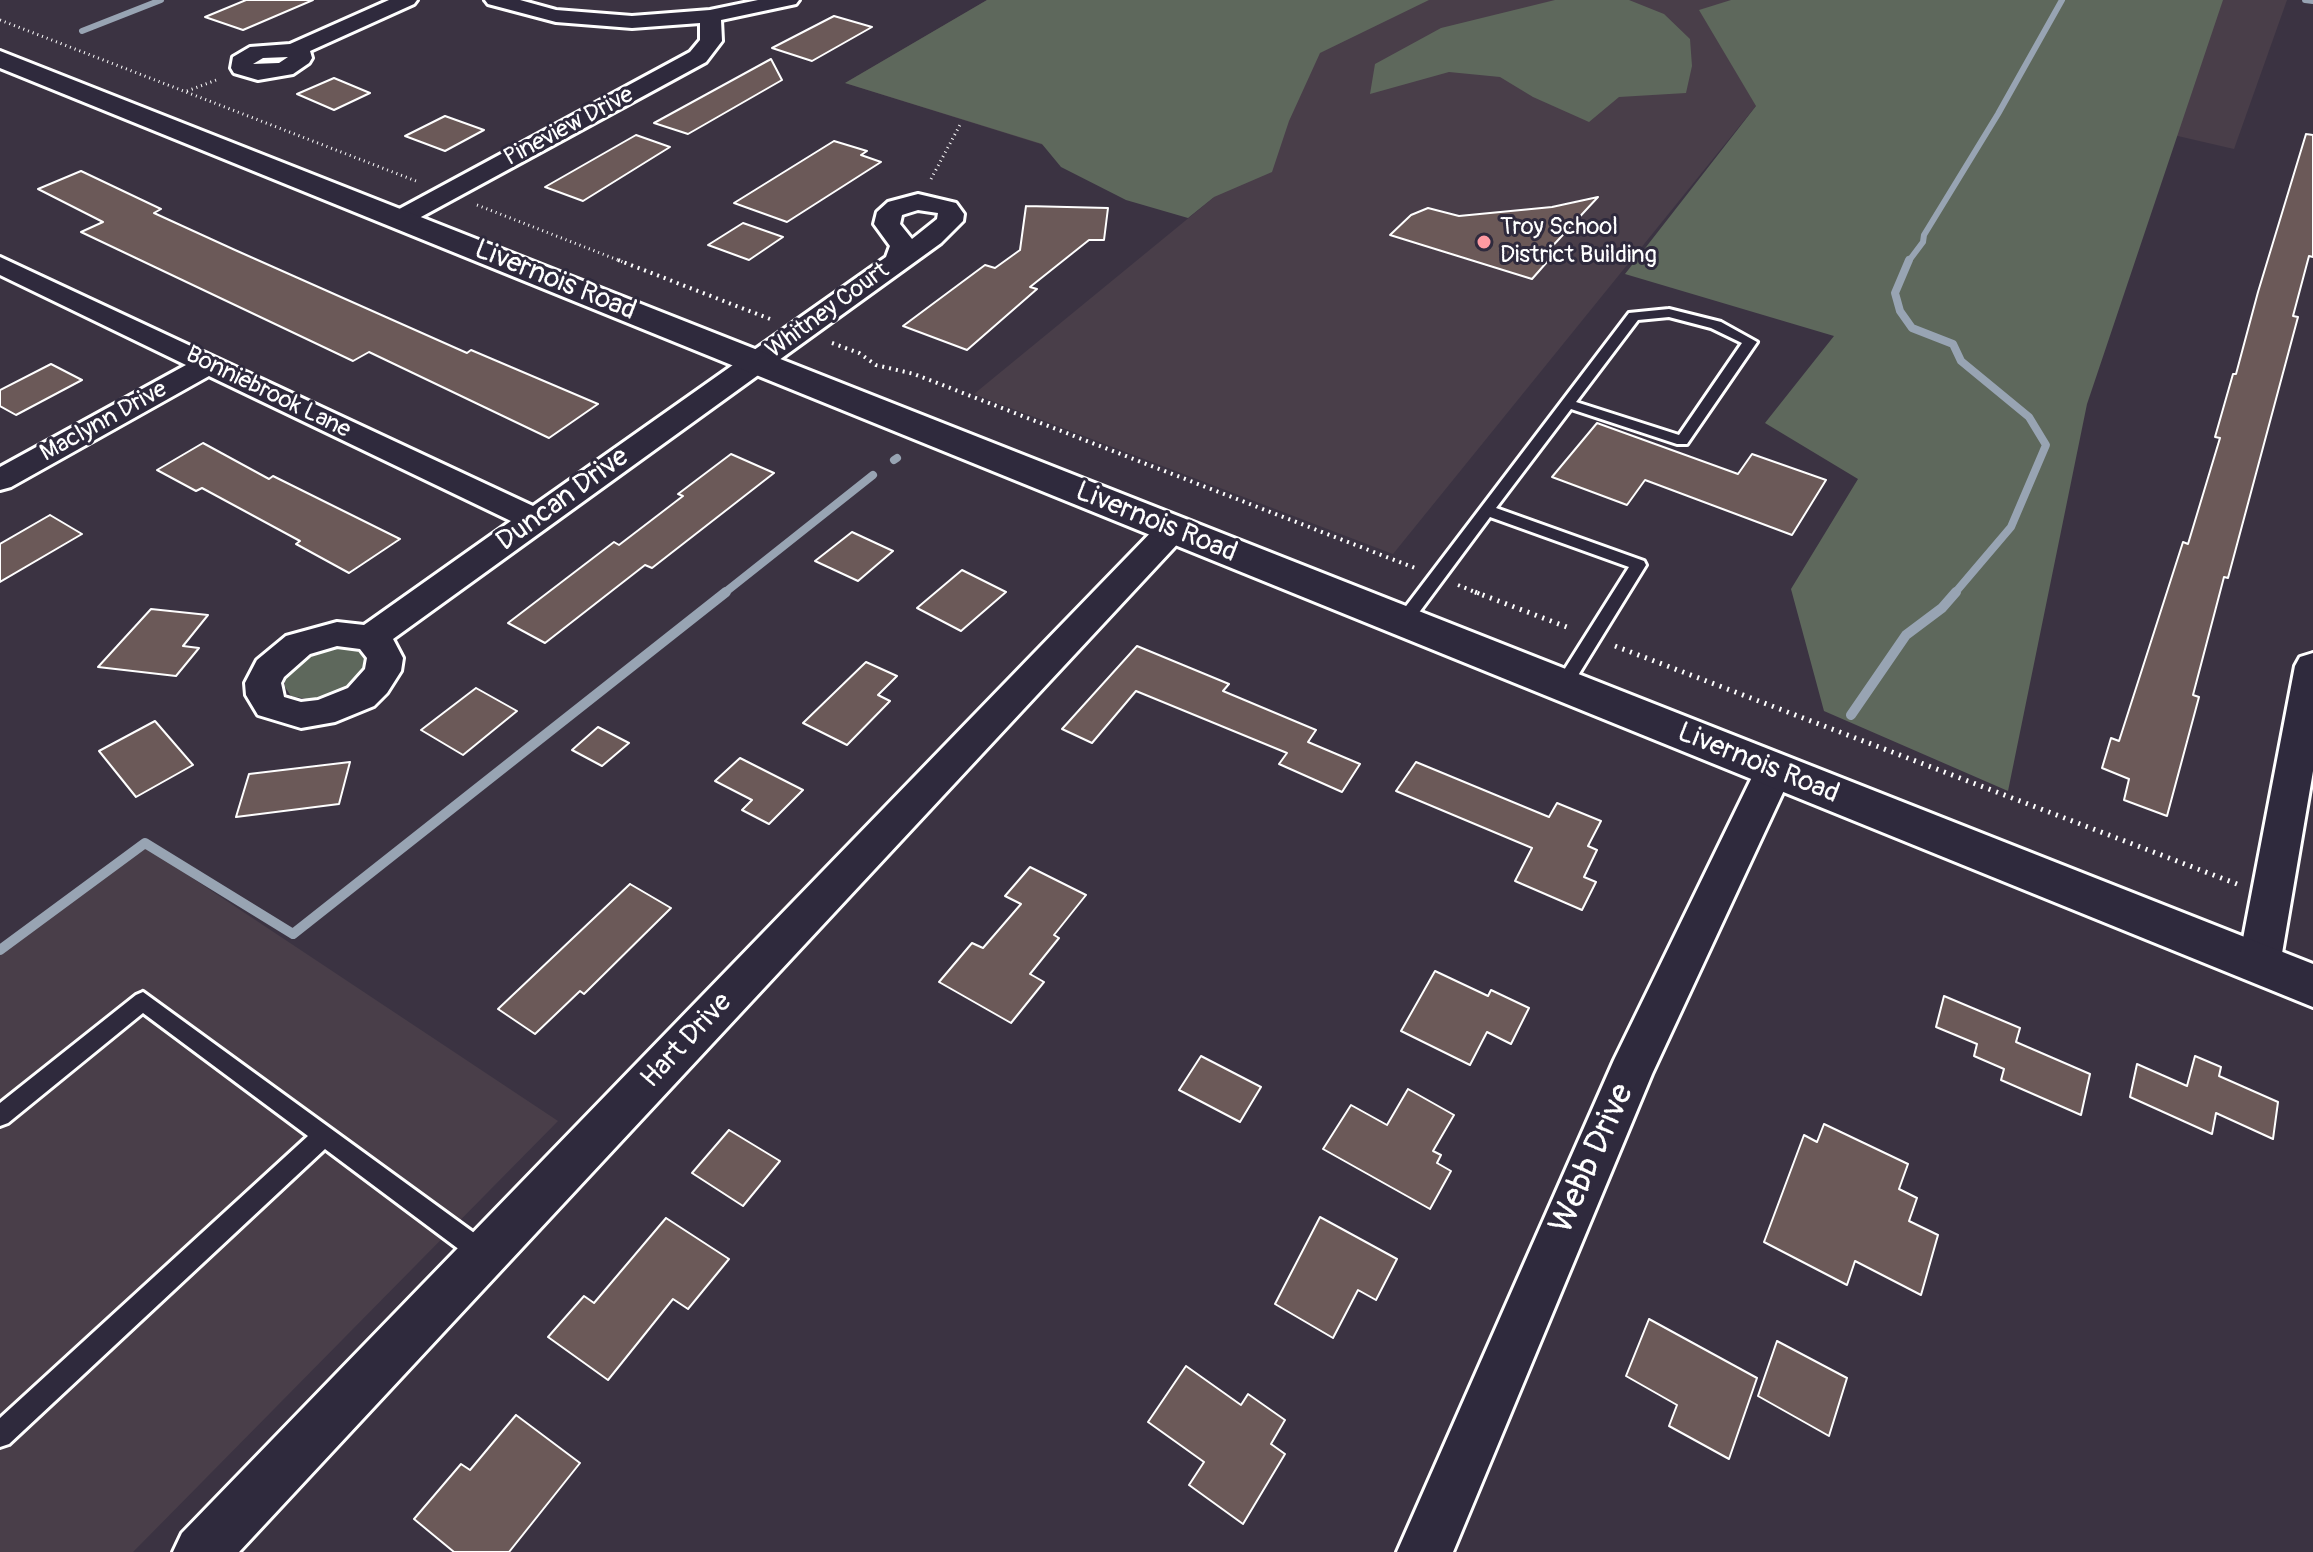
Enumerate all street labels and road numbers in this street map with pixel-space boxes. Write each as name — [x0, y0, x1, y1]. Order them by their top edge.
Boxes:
street label: Pineview Drive — [499, 81, 639, 173]
street label: Livernois Road — [469, 233, 641, 329]
street label: Whitney Court — [761, 257, 895, 365]
street label: Bonniebrook Lane — [181, 341, 355, 445]
street label: Maclynn Drive — [36, 375, 172, 469]
street label: Duncan Drive — [490, 441, 636, 559]
street label: Livernois Road — [1070, 475, 1242, 571]
street label: Livernois Road — [1672, 716, 1844, 812]
street label: Hart Drive — [635, 986, 739, 1096]
street label: Webb Drive — [1542, 1078, 1644, 1240]

